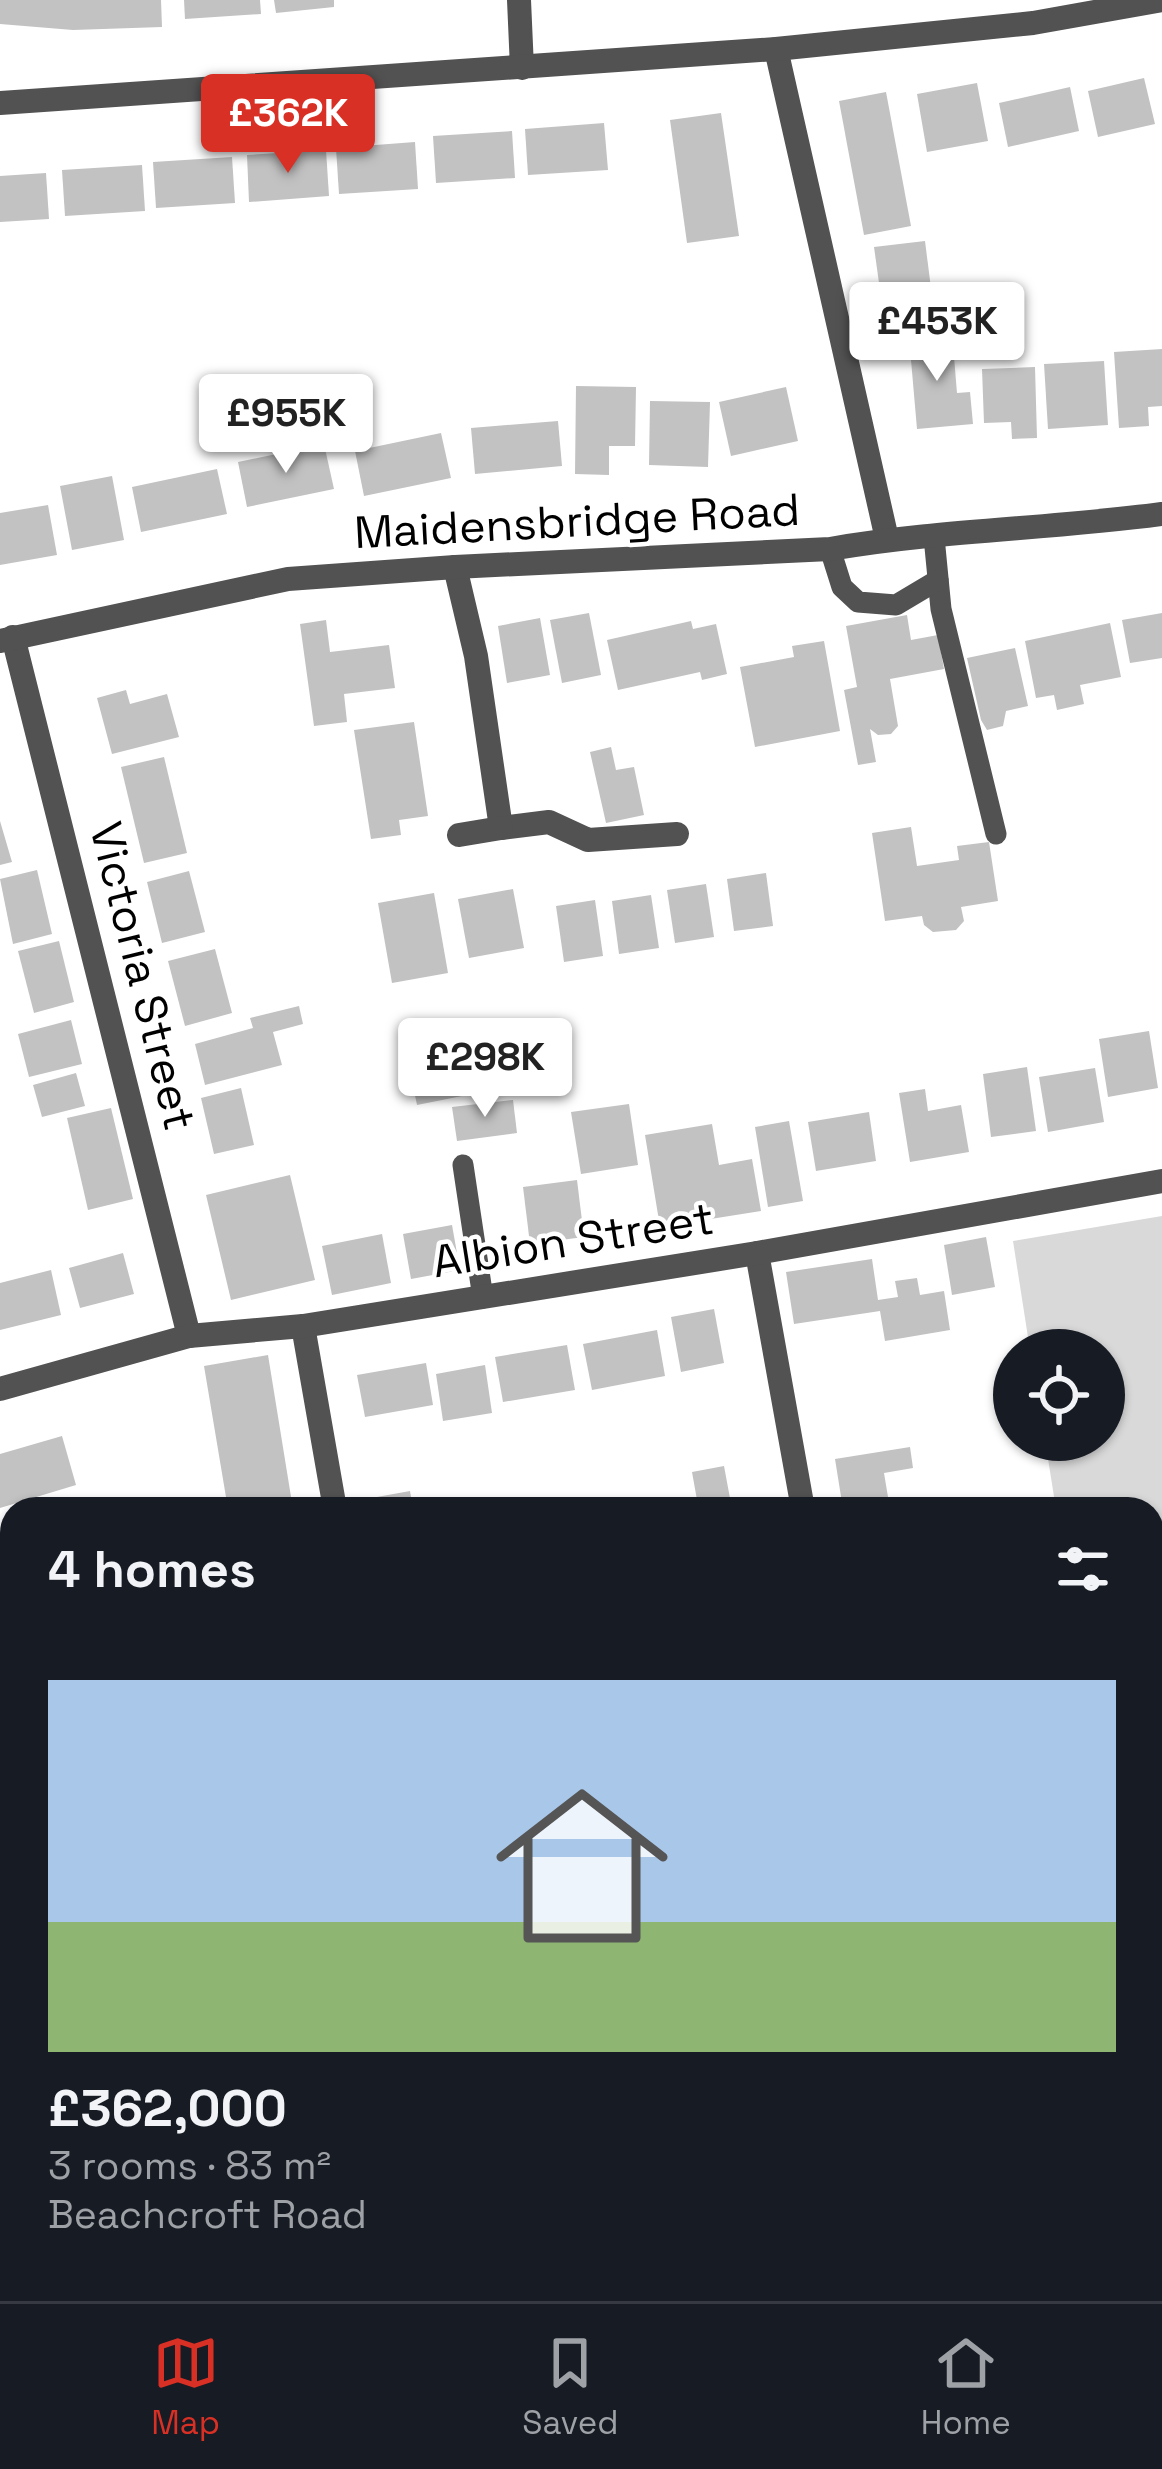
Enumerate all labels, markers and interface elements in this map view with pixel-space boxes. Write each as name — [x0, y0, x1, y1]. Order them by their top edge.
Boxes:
pin: £362K — [204, 74, 372, 176]
text: £362K — [228, 88, 348, 137]
pin: £453K — [853, 282, 1021, 384]
text: £453K — [876, 296, 998, 345]
pin: £955K — [202, 374, 370, 476]
text: £955K — [226, 388, 346, 437]
street label: Maidensbridge Road — [353, 481, 801, 561]
street label: Victoria Street — [77, 816, 209, 1136]
pin: £298K — [401, 1018, 569, 1120]
text: £298K — [425, 1032, 545, 1081]
street label: Albion Street — [428, 1190, 718, 1290]
map controls — [993, 1329, 1125, 1461]
button: locate — [993, 1329, 1125, 1461]
icon: filters — [1050, 1536, 1116, 1602]
text: 4 homes — [48, 1537, 256, 1602]
icon: home — [474, 1758, 690, 1974]
text: £362,000 — [48, 2076, 287, 2141]
text: 3 rooms · 83 m² — [48, 2141, 331, 2190]
text: Beachcroft Road — [48, 2190, 367, 2239]
tab: Map — [151, 2330, 220, 2444]
tab: Saved — [522, 2330, 619, 2444]
tab: Home — [921, 2330, 1011, 2444]

